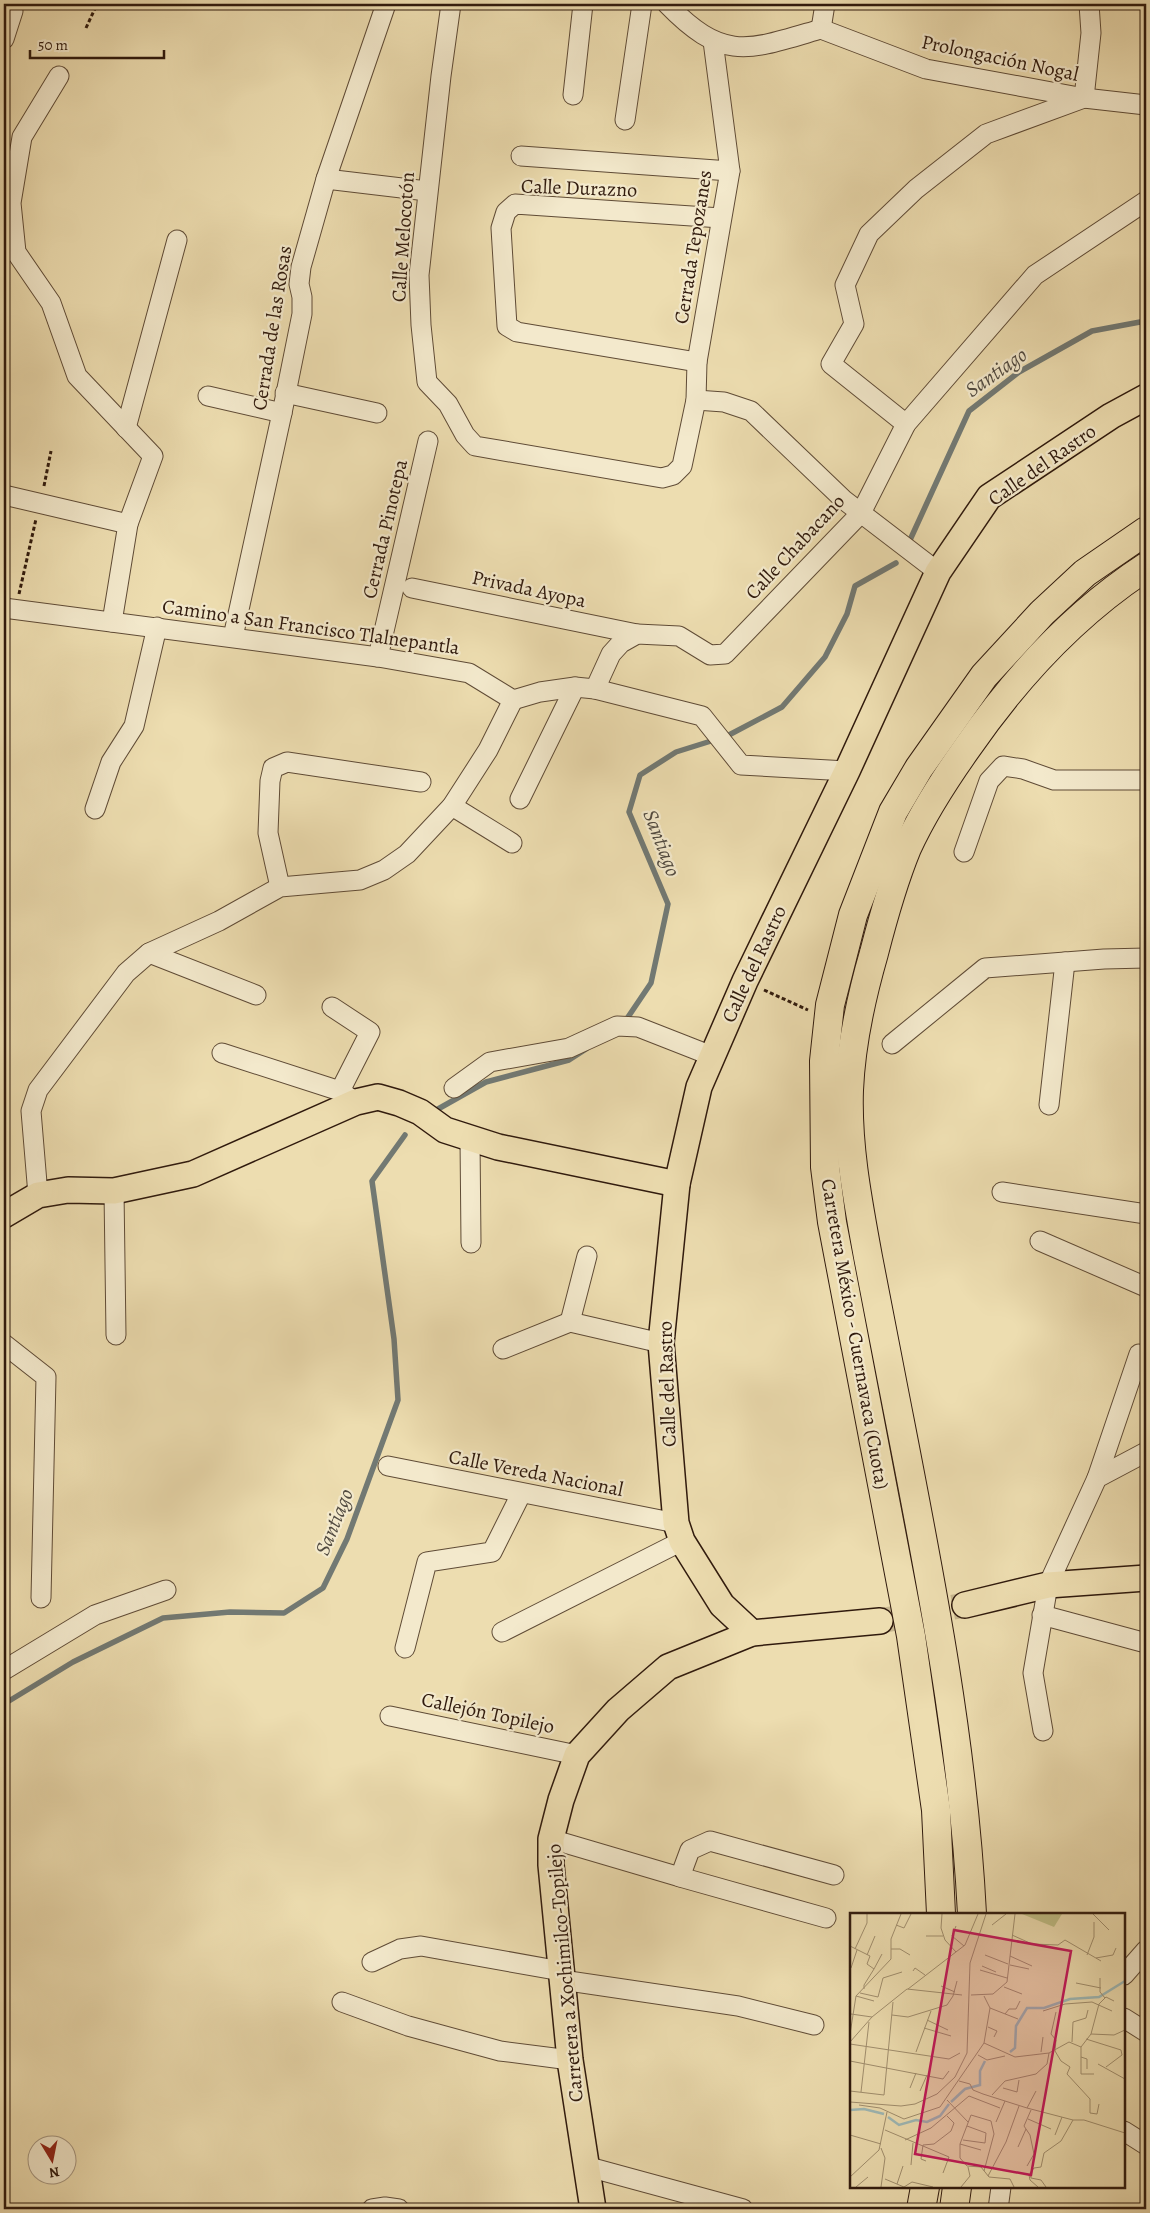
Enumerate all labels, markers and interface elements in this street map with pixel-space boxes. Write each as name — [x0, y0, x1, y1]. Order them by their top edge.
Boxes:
scale bar — [30, 28, 164, 60]
street label: Prolongación Nogal — [919, 28, 1081, 88]
text: 50 m — [38, 35, 68, 55]
street label: Cerrada Tepozanes — [668, 168, 718, 326]
street label: Calle Melocotón — [385, 171, 421, 303]
street label: Calle Durazno — [520, 172, 638, 204]
street label: Cerrada de las Rosas — [246, 244, 298, 412]
water label: Santiago — [960, 341, 1032, 403]
street label: Calle del Rastro — [983, 418, 1101, 512]
street label: Cerrada Pinotepa — [356, 456, 414, 601]
street label: Calle Chabacano — [739, 488, 851, 606]
street label: Privada Ayopa — [470, 564, 589, 614]
street label: Camino a San Francisco Tlalnepantla — [161, 593, 462, 661]
water label: Santiago — [636, 806, 688, 880]
street label: Calle del Rastro — [715, 901, 793, 1027]
street label: Carretera México - Cuernavaca (Cuota) — [814, 1177, 896, 1491]
street label: Calle del Rastro — [651, 1320, 683, 1448]
street label: Calle Vereda Nacional — [446, 1443, 626, 1503]
water label: Santiago — [308, 1485, 360, 1559]
street label: Callejón Topilejo — [419, 1686, 557, 1740]
street label: Carretera a Xochimilco-Topilejo — [540, 1843, 590, 2103]
inset map — [850, 1913, 1125, 2188]
north arrow — [28, 2136, 78, 2186]
text: N — [47, 2162, 61, 2183]

